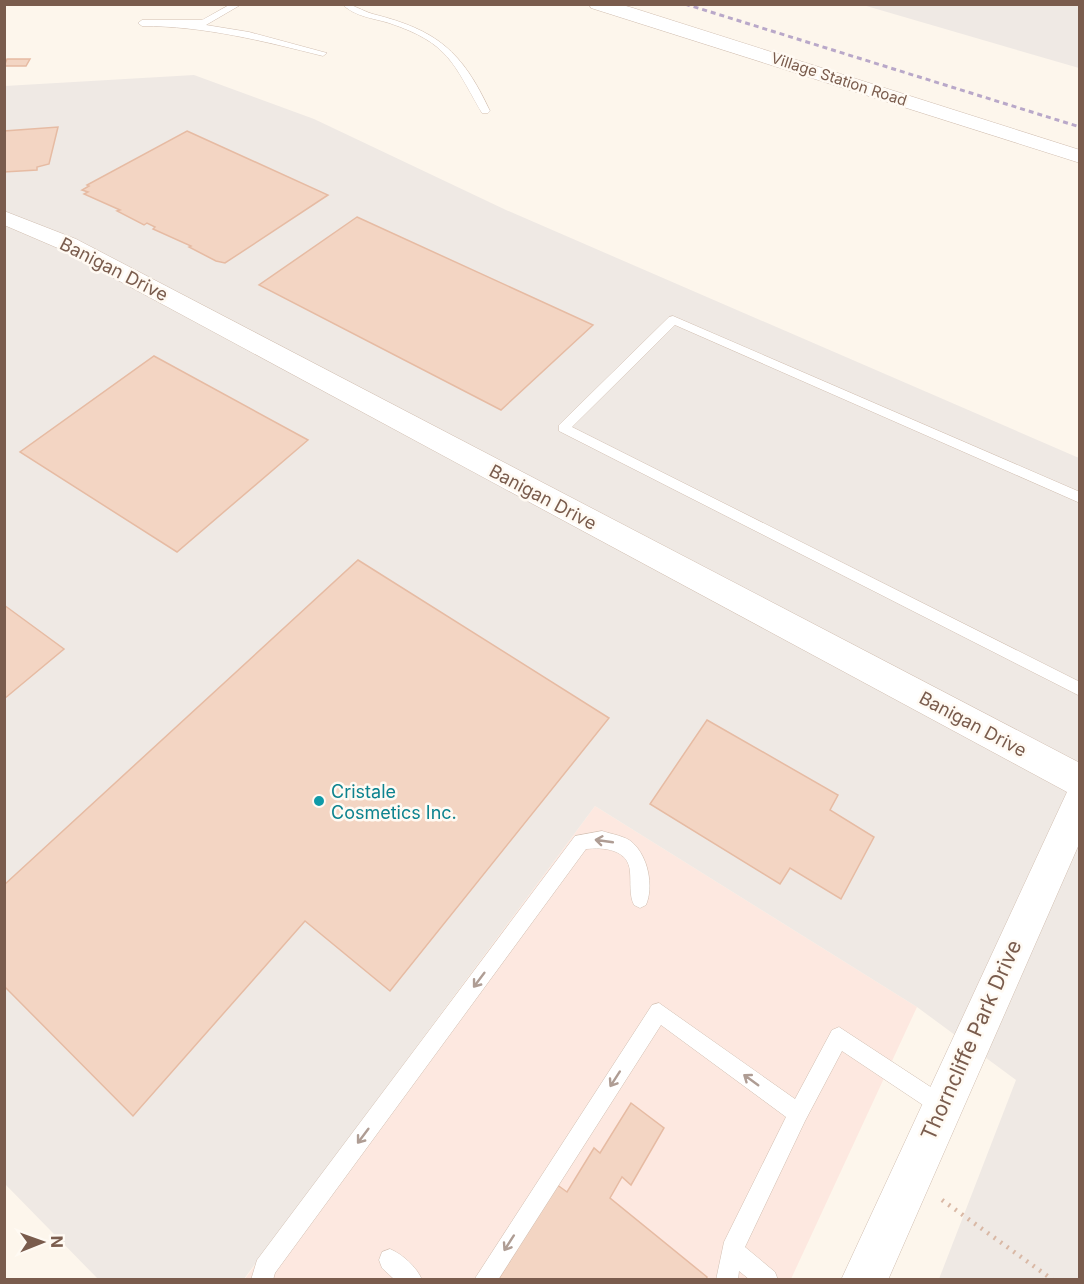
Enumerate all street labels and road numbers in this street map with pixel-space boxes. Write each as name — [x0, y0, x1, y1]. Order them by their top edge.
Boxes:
street label: Village Station Road — [769, 48, 909, 110]
street label: Banigan Drive — [56, 233, 172, 305]
street label: Banigan Drive — [486, 460, 600, 534]
street label: Banigan Drive — [916, 687, 1030, 761]
street label: Thorncliffe Park Drive — [916, 936, 1026, 1144]

